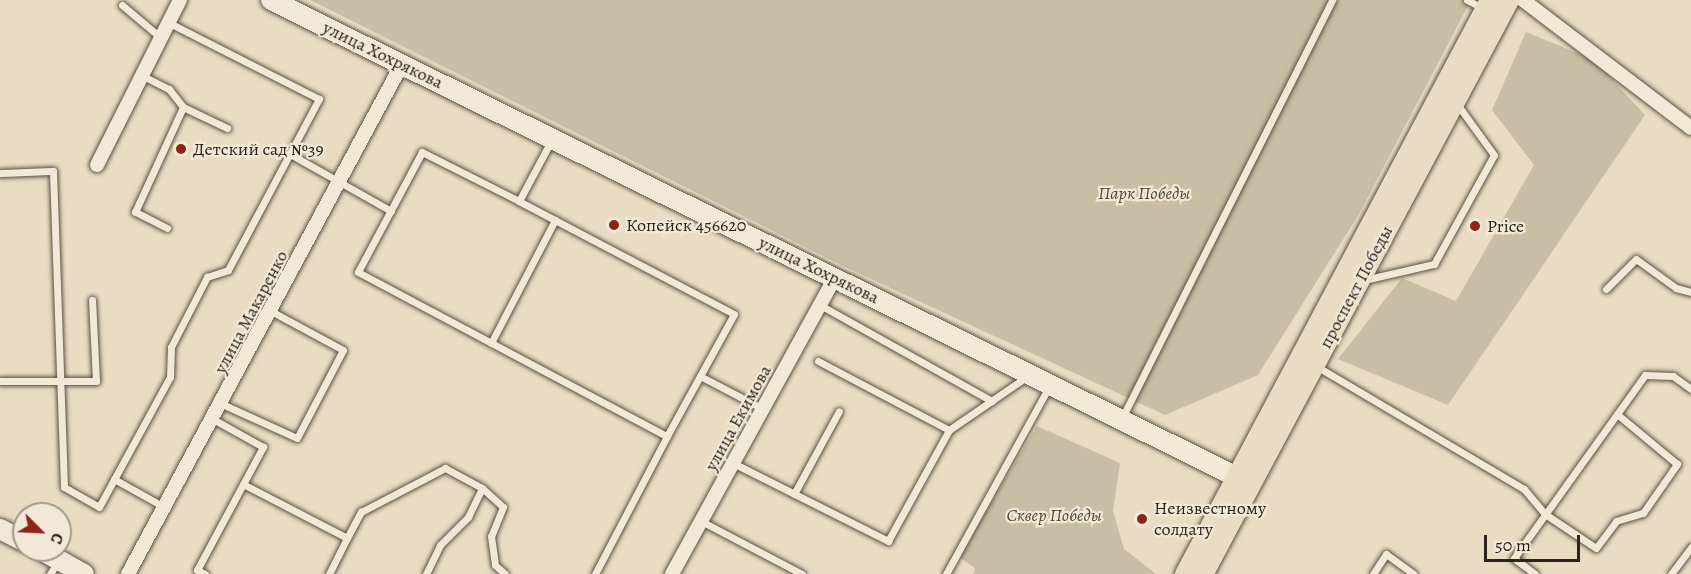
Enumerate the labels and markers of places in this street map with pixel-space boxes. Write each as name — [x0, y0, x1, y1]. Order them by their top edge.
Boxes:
place label: Детский сад №39 — [193, 138, 324, 160]
marker: Детский сад №39 — [174, 142, 188, 156]
place label: Копейск 456620 — [626, 214, 746, 236]
place label: Price — [1487, 215, 1524, 237]
marker: Копейск 456620 — [607, 218, 621, 232]
marker: Price — [1468, 219, 1482, 233]
place label: Неизвестному солдату — [1154, 498, 1266, 540]
marker: Неизвестному солдату — [1135, 512, 1149, 526]

